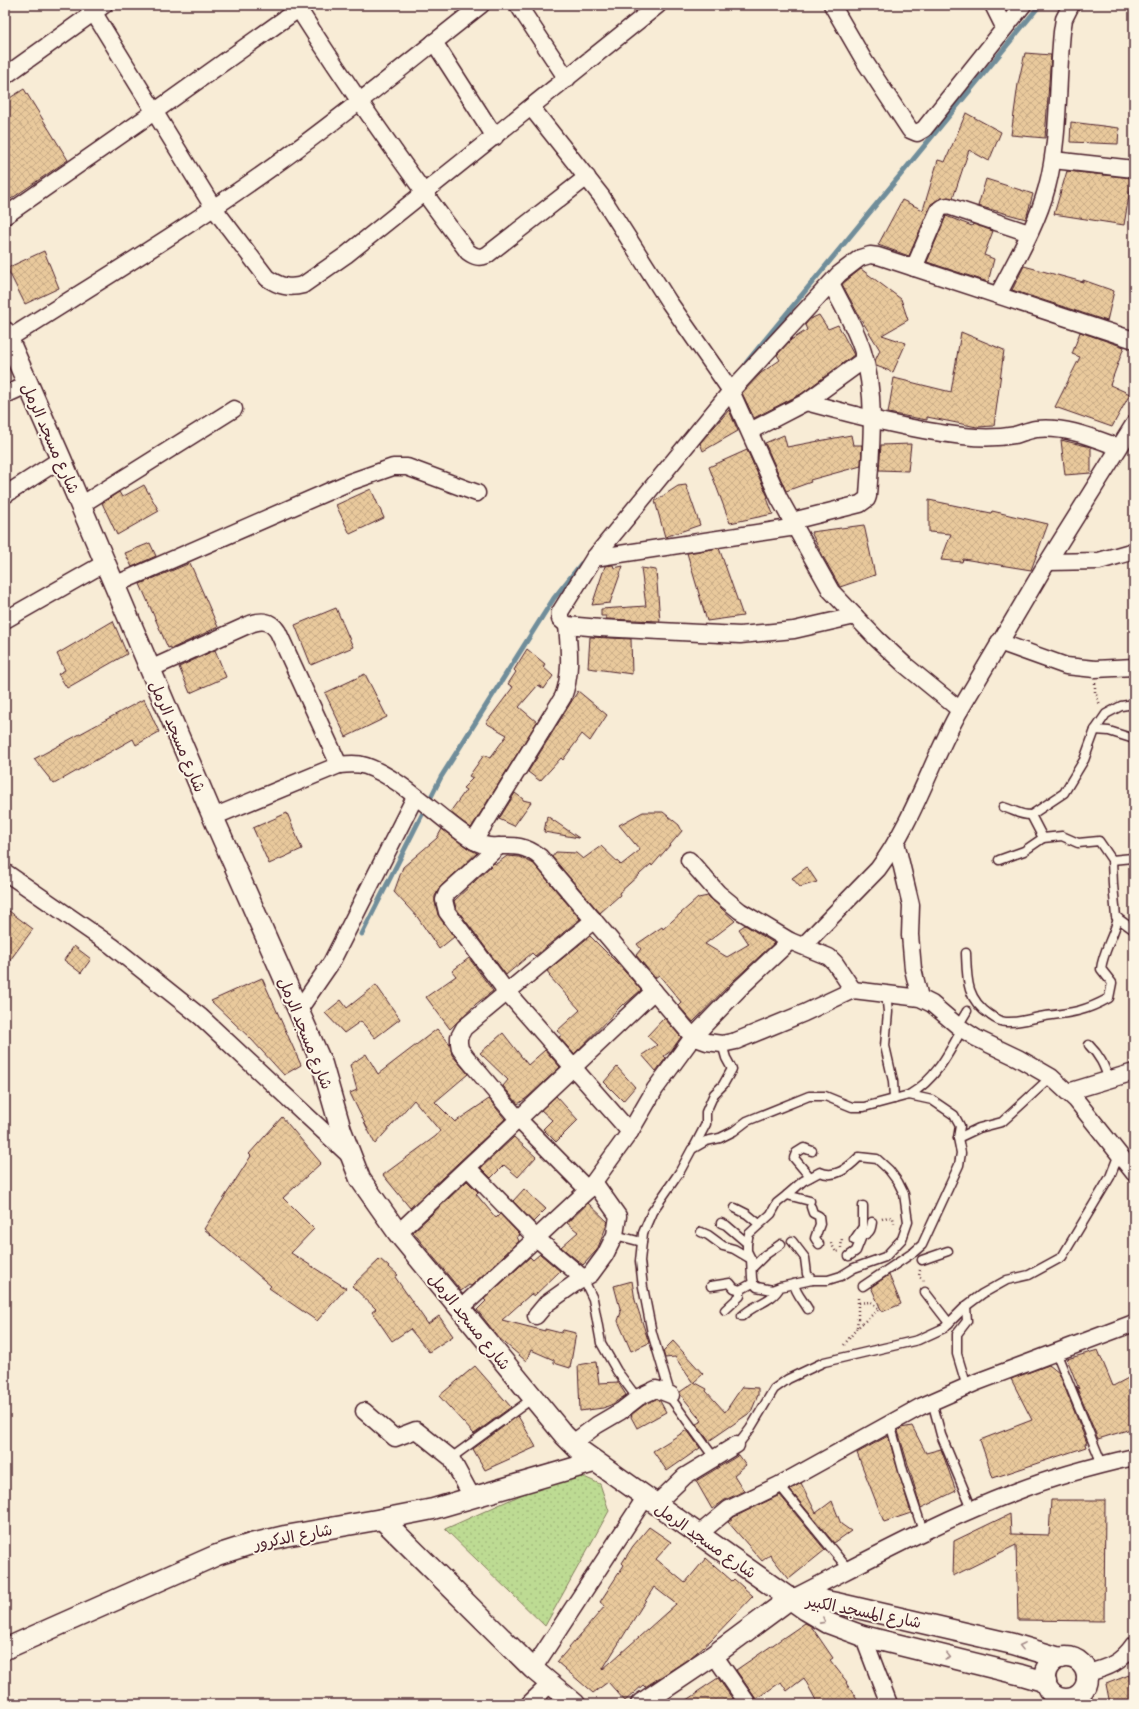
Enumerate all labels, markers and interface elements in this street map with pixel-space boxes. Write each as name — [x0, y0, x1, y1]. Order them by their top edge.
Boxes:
street label: شارع مسجد الرمل — [16, 380, 84, 497]
street label: شارع مسجد الرمل — [144, 678, 210, 796]
street label: شارع مسجد الرمل — [273, 974, 337, 1093]
street label: شارع مسجد الرمل — [423, 1269, 515, 1375]
street label: شارع مسجد الرمل — [650, 1498, 760, 1584]
street label: شارع الدكرور — [250, 1520, 334, 1556]
street label: شارع المسجد الكبير — [803, 1591, 923, 1634]
one-way arrow — [819, 1616, 826, 1623]
one-way arrow — [1019, 1643, 1026, 1651]
one-way arrow — [944, 1652, 951, 1660]

